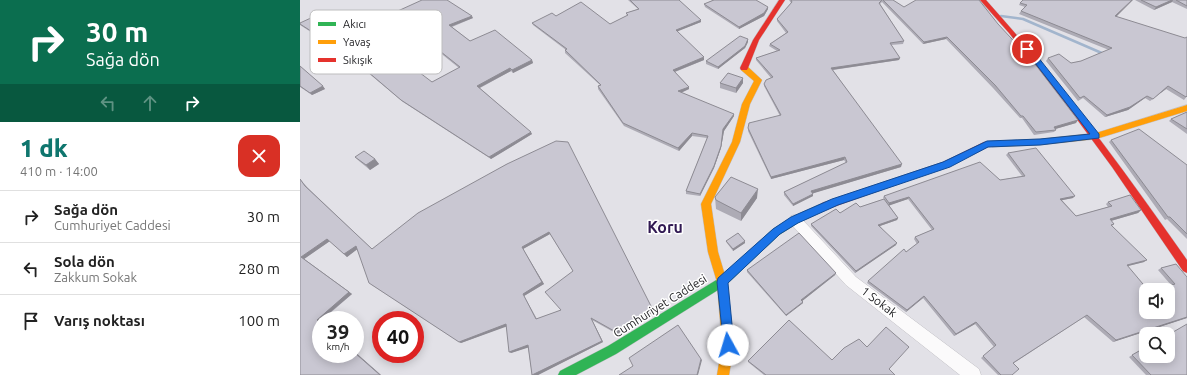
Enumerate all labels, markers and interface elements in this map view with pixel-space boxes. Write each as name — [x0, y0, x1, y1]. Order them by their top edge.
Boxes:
legend — [310, 10, 442, 74]
icon: right — [20, 16, 72, 68]
text: 30 m — [86, 16, 148, 47]
text: Akıcı — [343, 18, 366, 30]
pin — [1010, 32, 1044, 66]
text: Yavaş — [343, 36, 371, 48]
icon: arrive — [1016, 38, 1038, 60]
text: Sağa dön — [86, 49, 160, 69]
text: Sıkışık — [343, 54, 373, 66]
icon: left — [97, 92, 119, 114]
icon: ahead — [139, 92, 161, 114]
icon: right — [181, 92, 203, 114]
text: 1 dk — [20, 135, 68, 162]
button: close — [238, 135, 280, 177]
text: 410 m · 14:00 — [20, 164, 98, 178]
text: Sağa dön — [54, 201, 118, 218]
icon: right — [20, 206, 42, 228]
text: 30 m — [247, 208, 280, 225]
text: Cumhuriyet Caddesi — [54, 218, 171, 232]
district label: Koru — [647, 218, 683, 236]
text: Sola dön — [54, 253, 115, 270]
icon: left — [20, 258, 42, 280]
text: 280 m — [238, 260, 280, 277]
text: Zakkum Sokak — [54, 270, 137, 284]
street label: Cumhuriyet Caddesi — [611, 271, 709, 340]
map controls — [1139, 283, 1175, 363]
button: sound — [1139, 283, 1175, 319]
street label: 1 Sokak — [859, 284, 900, 319]
icon: arrive — [20, 310, 42, 332]
speed limit sign: 40 — [372, 311, 424, 363]
text: Varış noktası — [54, 312, 145, 329]
text: 100 m — [238, 312, 280, 329]
text: 39 — [327, 320, 349, 343]
position arrow — [707, 324, 749, 366]
button: search — [1139, 327, 1175, 363]
text: km/h — [326, 341, 350, 352]

